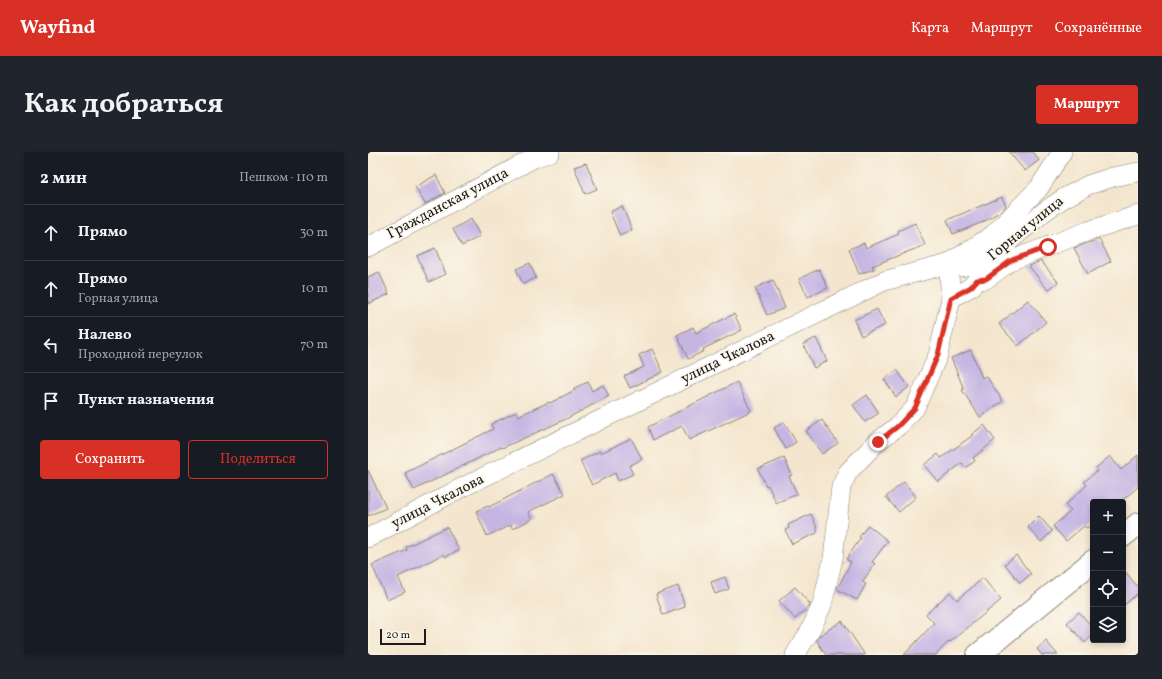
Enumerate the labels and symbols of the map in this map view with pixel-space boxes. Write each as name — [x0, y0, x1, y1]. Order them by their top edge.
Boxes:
street label: Гражданская улица — [383, 163, 513, 245]
street label: Горная улица — [983, 192, 1069, 266]
route start — [1039, 238, 1057, 256]
street label: улица Чкалова — [678, 326, 778, 390]
route end — [869, 433, 887, 451]
street label: улица Чкалова — [388, 469, 488, 535]
scale bar — [380, 627, 426, 646]

